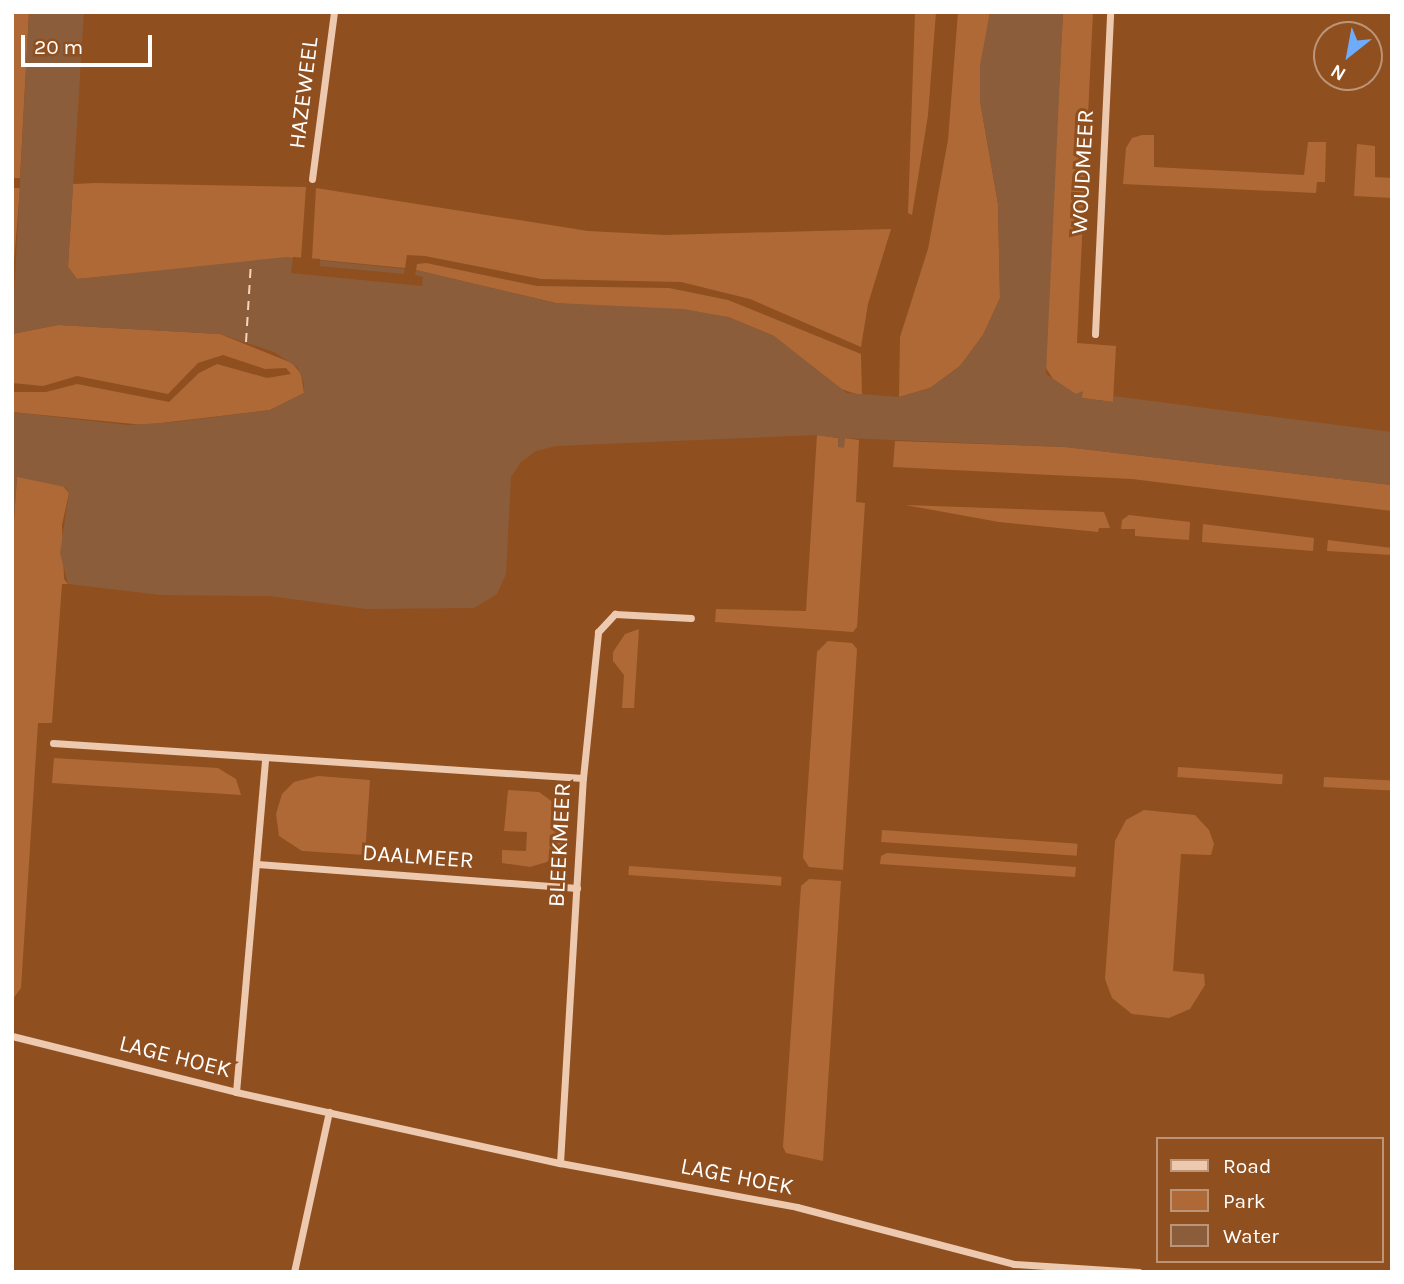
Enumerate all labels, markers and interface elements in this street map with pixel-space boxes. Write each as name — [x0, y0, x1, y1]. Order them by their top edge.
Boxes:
scale bar — [24, 21, 156, 65]
north arrow — [1313, 21, 1383, 91]
text: 20 m — [34, 35, 83, 59]
street label: HAZEWEEL — [283, 36, 325, 150]
text: N — [1327, 59, 1350, 85]
street label: WOUDMEER — [1066, 109, 1100, 235]
street label: BLEEKMEER — [543, 782, 577, 908]
street label: DAALMEER — [361, 839, 475, 875]
street label: LAGE HOEK — [116, 1030, 234, 1084]
legend — [1156, 1137, 1383, 1263]
street label: LAGE HOEK — [678, 1153, 796, 1201]
text: Road — [1223, 1154, 1271, 1178]
text: Park — [1223, 1189, 1266, 1213]
text: Water — [1223, 1224, 1279, 1248]

